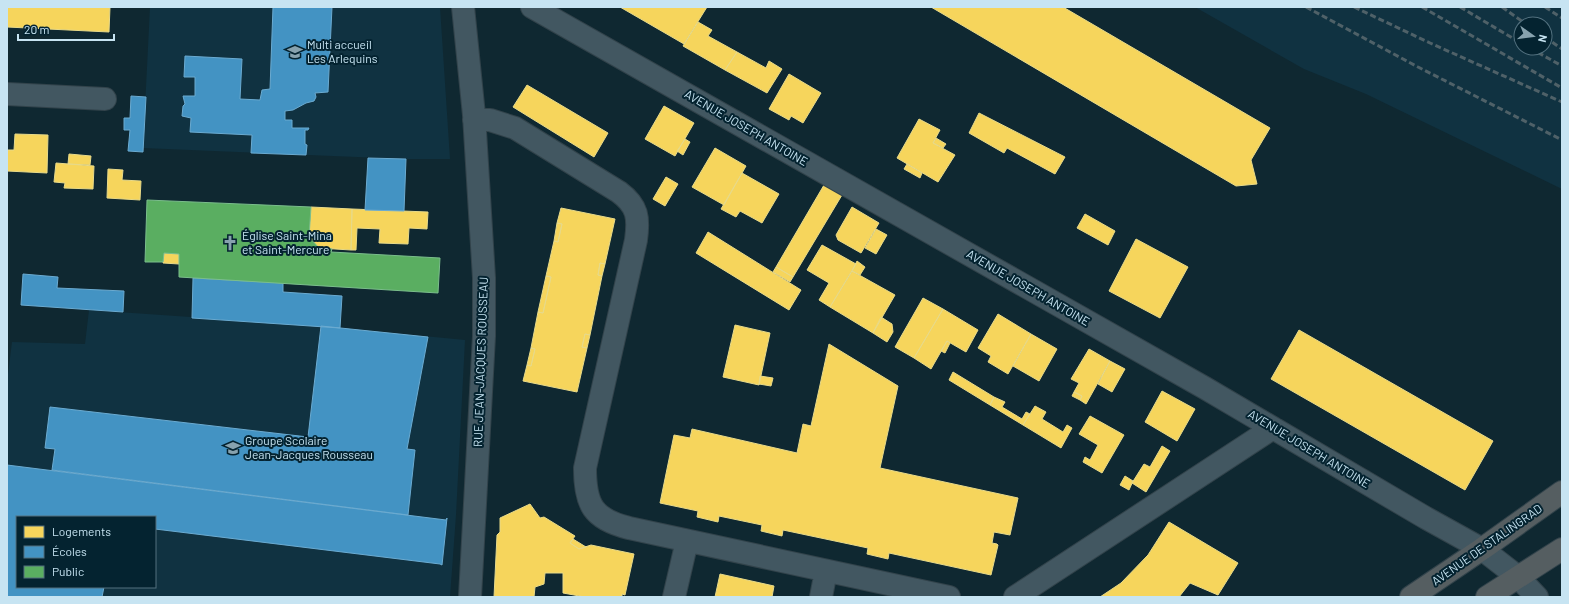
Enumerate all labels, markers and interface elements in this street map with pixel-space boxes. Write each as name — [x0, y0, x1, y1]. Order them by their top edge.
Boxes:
scale bar — [18, 16, 114, 42]
north arrow — [1513, 16, 1553, 56]
text: 20 m — [24, 22, 50, 36]
text: N — [1536, 33, 1550, 44]
place label: Multi accueil Les Arlequins — [307, 37, 378, 65]
school or university icon: Multi accueil Les Arlequins — [286, 43, 304, 61]
street label: AVENUE JOSEPH ANTOINE — [683, 86, 810, 168]
place label: Église Saint-Mina et Saint-Mercure — [242, 228, 332, 256]
church icon: Église Saint-Mina et Saint-Mercure — [221, 234, 239, 252]
street label: AVENUE JOSEPH ANTOINE — [965, 246, 1092, 328]
street label: RUE JEAN-JACQUES ROUSSEAU — [470, 276, 490, 447]
street label: AVENUE JOSEPH ANTOINE — [1246, 406, 1373, 490]
place label: Groupe Scolaire Jean-Jacques Rousseau — [245, 433, 373, 461]
school or university icon: Groupe Scolaire Jean-Jacques Rousseau — [224, 439, 242, 457]
street label: AVENUE DE STALINGRAD — [1429, 501, 1544, 588]
legend — [16, 516, 156, 588]
text: Logements — [52, 524, 111, 538]
text: Écoles — [52, 544, 87, 558]
text: Public — [52, 564, 84, 578]

